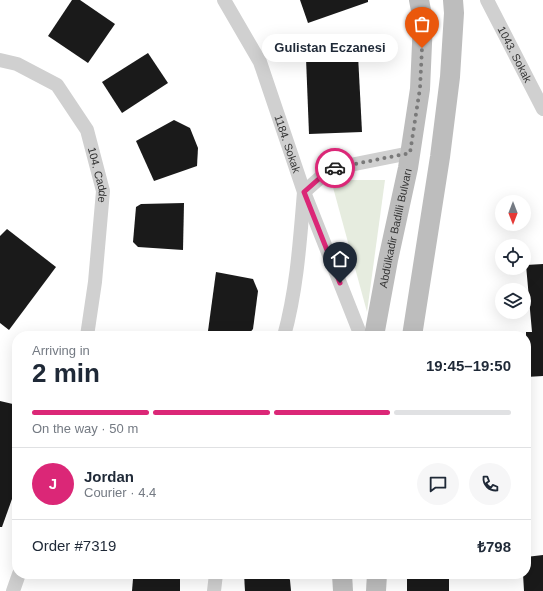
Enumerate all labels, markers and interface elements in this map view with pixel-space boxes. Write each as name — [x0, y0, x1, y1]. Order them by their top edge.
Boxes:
pin — [405, 7.0, 439, 48]
icon: bag — [411, 13, 433, 35]
street label: 1043. Sokak — [496, 24, 534, 85]
callout: Gulistan Eczanesi — [262, 34, 398, 62]
text: Gulistan Eczanesi — [274, 40, 386, 55]
street label: 1184. Sokak — [272, 113, 303, 175]
street label: 104. Cadde — [86, 146, 109, 203]
courier — [315, 148, 355, 188]
icon: car — [324, 157, 346, 179]
street label: Abdülkadir Badilli Bulvarı — [377, 167, 414, 289]
north arrow — [495, 195, 531, 231]
map controls — [495, 195, 531, 319]
button: locate — [495, 239, 531, 275]
pin — [323, 242, 357, 283]
icon: home — [329, 248, 351, 270]
button: layers — [495, 283, 531, 319]
text: Arriving in — [32, 343, 90, 358]
text: 19:45–19:50 — [426, 357, 511, 374]
text: 2 min — [32, 358, 100, 388]
text: On the way · 50 m — [32, 421, 138, 436]
button: chat — [417, 463, 459, 505]
button: phone — [469, 463, 511, 505]
text: Jordan — [84, 468, 134, 485]
text: J — [49, 475, 57, 492]
text: Courier · 4.4 — [84, 485, 156, 500]
text: Order #7319 — [32, 537, 116, 554]
text: ₺798 — [477, 538, 511, 555]

